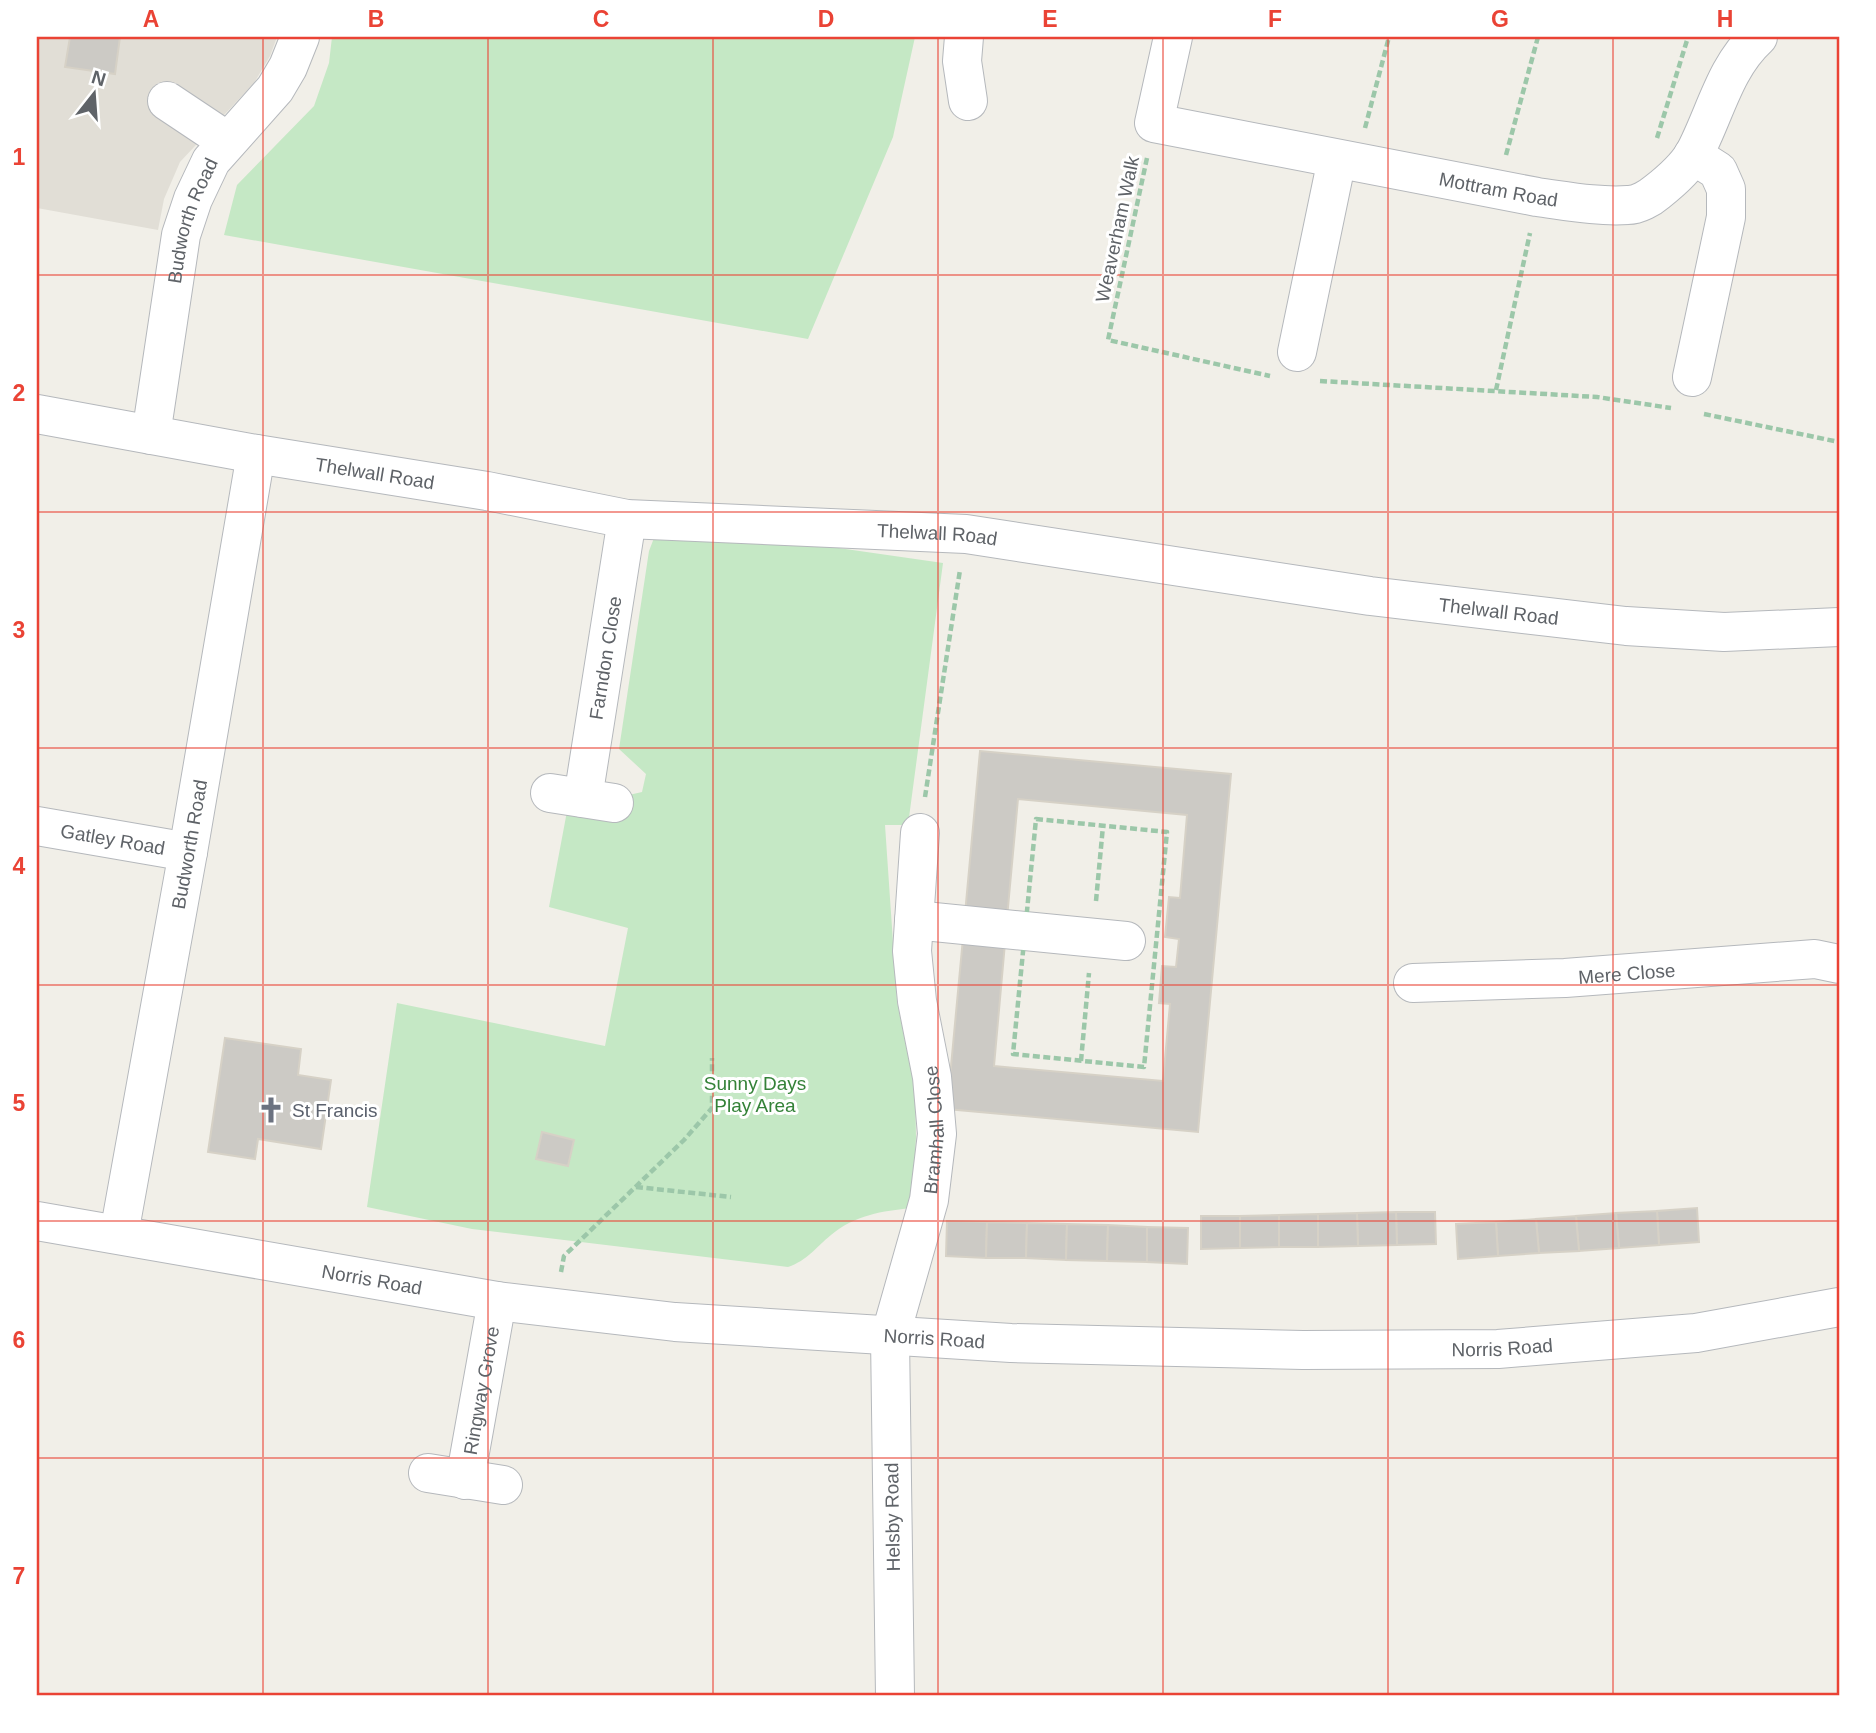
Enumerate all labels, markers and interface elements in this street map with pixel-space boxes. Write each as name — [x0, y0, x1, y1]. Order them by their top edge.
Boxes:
text: A — [143, 6, 159, 32]
text: B — [368, 6, 384, 32]
text: C — [593, 6, 609, 32]
text: D — [818, 6, 834, 32]
text: E — [1042, 6, 1058, 32]
text: F — [1268, 6, 1282, 32]
text: G — [1491, 6, 1509, 32]
text: H — [1717, 6, 1733, 32]
north arrow — [60, 60, 130, 130]
text: N — [89, 66, 108, 90]
text: 1 — [13, 144, 26, 170]
street label: Weaverham Walk — [1092, 154, 1143, 304]
street label: Budworth Road — [164, 155, 222, 285]
street label: Mottram Road — [1437, 168, 1559, 211]
text: 2 — [13, 380, 25, 406]
street label: Thelwall Road — [314, 454, 436, 493]
street label: Thelwall Road — [877, 520, 999, 550]
street label: Thelwall Road — [1438, 594, 1560, 629]
street label: Farndon Close — [586, 595, 626, 721]
text: 3 — [13, 617, 25, 643]
street label: Budworth Road — [168, 778, 211, 911]
street label: Gatley Road — [59, 820, 167, 859]
text: 4 — [13, 853, 26, 879]
street label: Mere Close — [1578, 960, 1676, 988]
street label: Bramhall Close — [920, 1064, 948, 1195]
park label: Sunny Days Play Area — [704, 1073, 806, 1116]
text: 5 — [13, 1090, 26, 1116]
church icon: St Francis — [256, 1095, 286, 1125]
place label: St Francis — [292, 1100, 378, 1121]
street label: Norris Road — [320, 1261, 424, 1299]
street label: Ringway Grove — [460, 1325, 503, 1456]
street label: Norris Road — [883, 1325, 986, 1352]
text: 6 — [13, 1327, 25, 1353]
street label: Norris Road — [1451, 1335, 1554, 1360]
street label: Helsby Road — [881, 1462, 904, 1572]
text: 7 — [13, 1563, 25, 1589]

